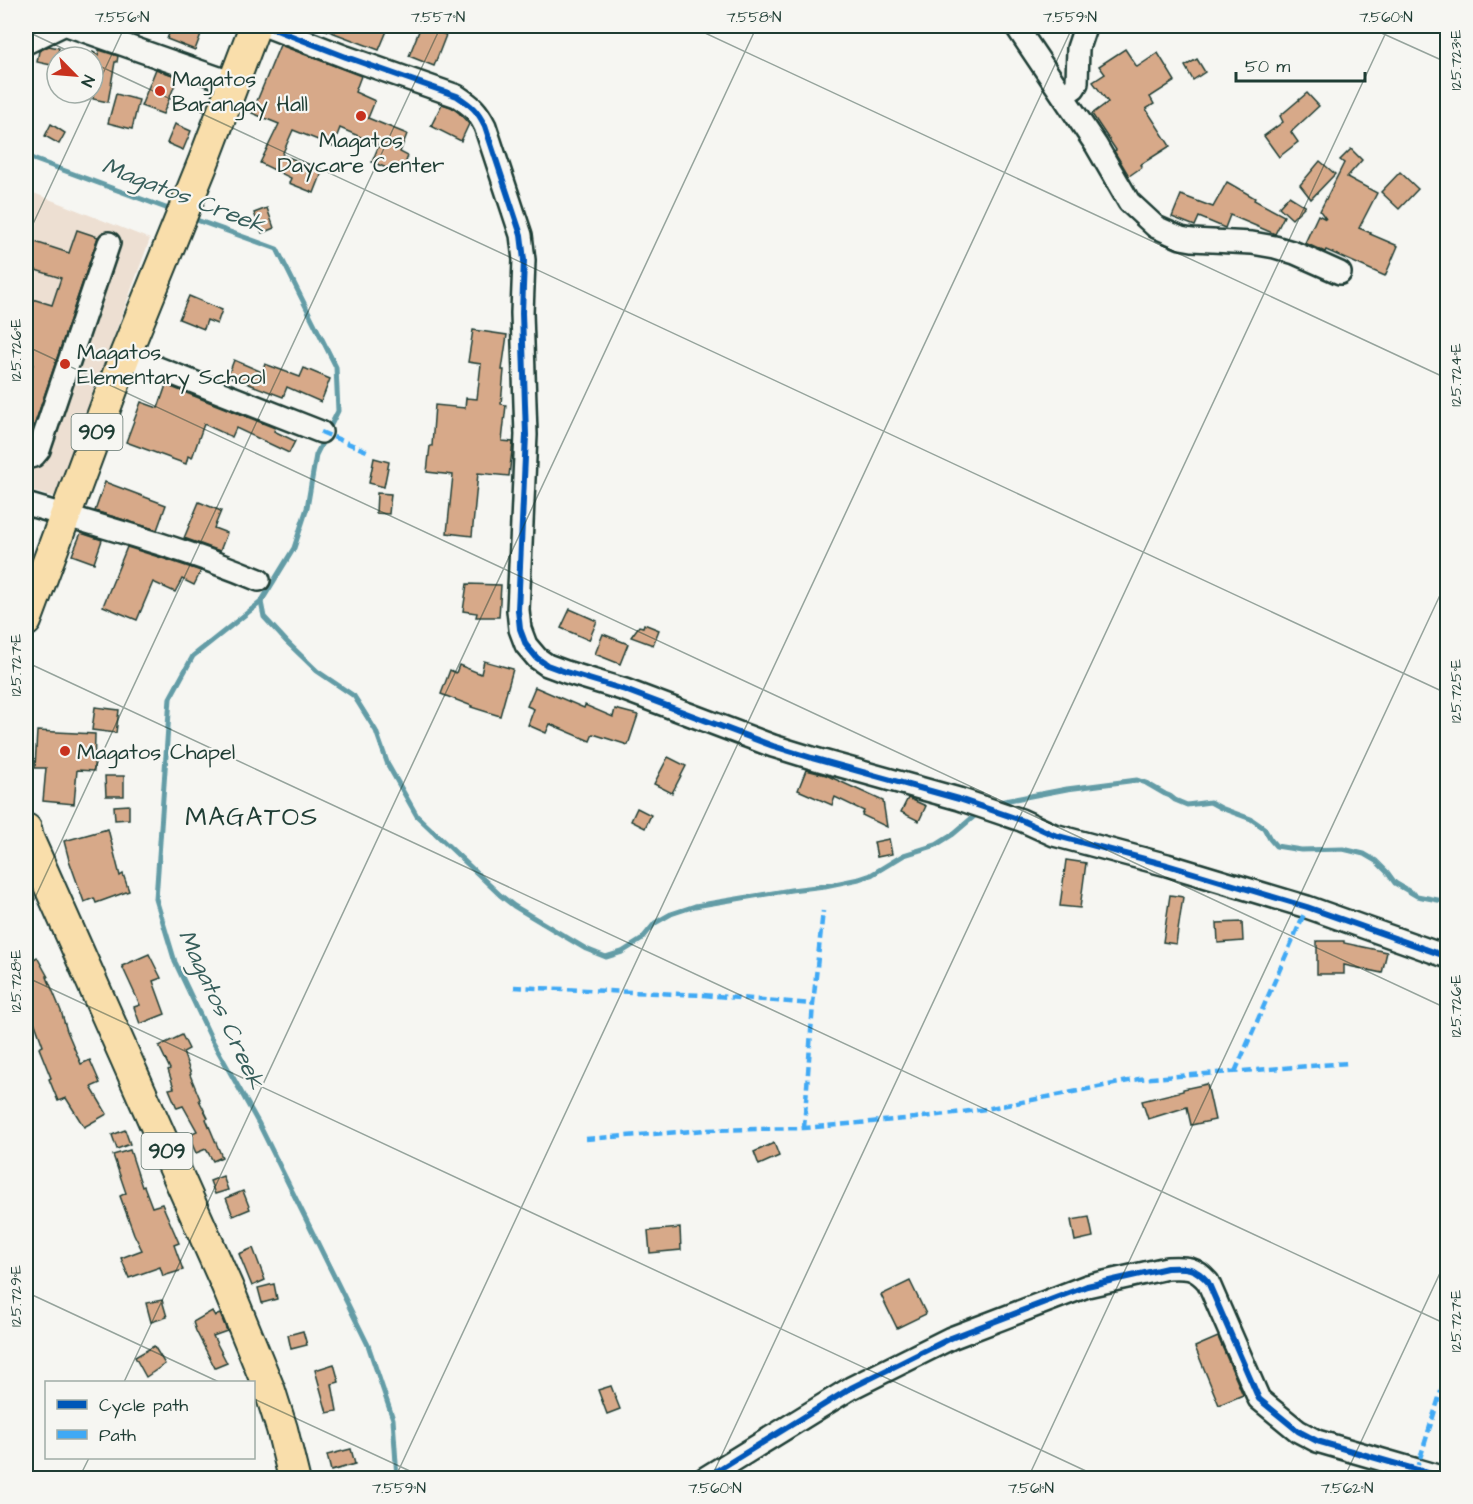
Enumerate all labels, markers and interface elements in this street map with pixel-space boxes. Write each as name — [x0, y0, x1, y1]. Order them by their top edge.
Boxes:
text: 7.556°N — [95, 7, 149, 28]
text: 7.557°N — [411, 7, 465, 28]
text: 7.558°N — [726, 7, 782, 28]
text: 7.559°N — [1043, 7, 1097, 28]
text: 7.560°N — [1359, 7, 1413, 28]
text: 125.723°E — [1446, 29, 1467, 90]
north arrow — [45, 45, 105, 105]
scale bar — [1236, 45, 1365, 83]
text: 50 m — [1245, 54, 1290, 79]
place label: Magatos Barangay Hall — [172, 64, 308, 121]
text: N — [76, 72, 100, 90]
marker: Magatos Barangay Hall — [153, 84, 167, 98]
marker: Magatos Daycare Center — [354, 109, 368, 123]
place label: Magatos Daycare Center — [278, 125, 444, 182]
water label: Magatos Creek — [97, 149, 271, 244]
text: 125.726°E — [6, 319, 27, 381]
place label: Magatos Elementary School — [77, 337, 266, 394]
text: 125.724°E — [1446, 343, 1467, 407]
marker: Magatos Elementary School — [58, 357, 72, 371]
road number: 909 — [72, 414, 122, 450]
text: 125.727°E — [6, 634, 27, 696]
text: 125.725°E — [1446, 659, 1467, 723]
place label: Magatos Chapel — [77, 737, 235, 769]
marker: Magatos Chapel — [58, 744, 72, 758]
district label: MAGATOS — [185, 799, 319, 835]
water label: Magatos Creek — [168, 924, 273, 1096]
text: 125.728°E — [6, 949, 27, 1012]
text: 125.726°E — [1446, 975, 1467, 1037]
road number: 909 — [142, 1133, 192, 1169]
text: 125.729°E — [6, 1265, 27, 1327]
text: 125.727°E — [1446, 1290, 1467, 1352]
legend — [45, 1381, 255, 1459]
text: Cycle path — [99, 1393, 188, 1419]
text: Path — [99, 1423, 136, 1448]
text: 7.559°N — [372, 1478, 426, 1499]
text: 7.560°N — [688, 1478, 742, 1499]
text: 7.561°N — [1008, 1478, 1054, 1499]
text: 7.562°N — [1321, 1478, 1373, 1499]

